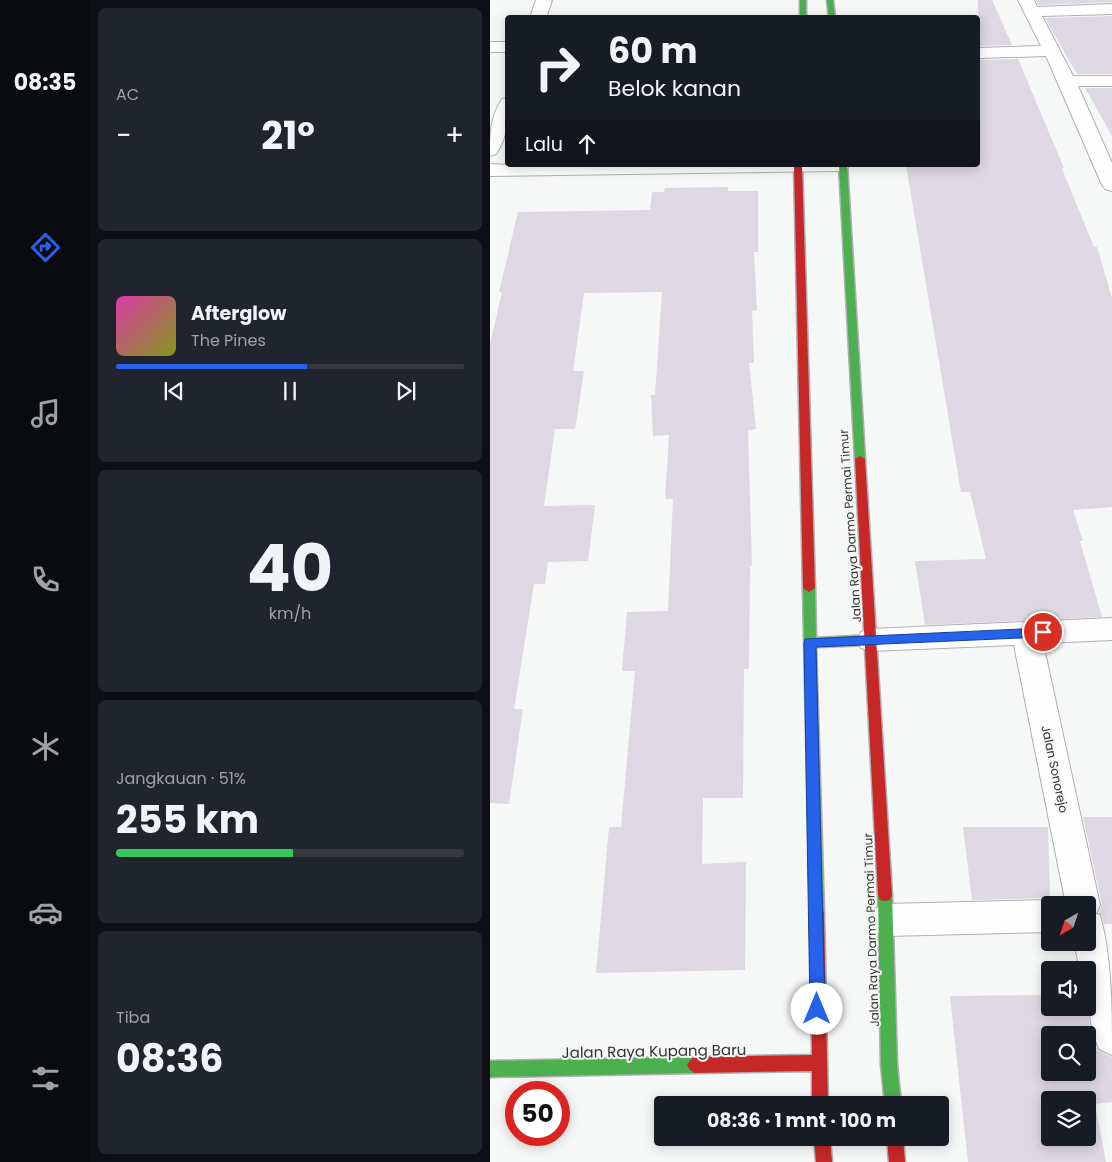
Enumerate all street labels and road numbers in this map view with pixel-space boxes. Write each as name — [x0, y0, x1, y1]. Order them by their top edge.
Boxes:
street label: Jalan Raya Darmo Permai Timur — [835, 428, 865, 623]
street label: Jalan Sonorejo — [1037, 724, 1073, 815]
street label: Jalan Raya Darmo Permai Timur — [859, 832, 883, 1027]
street label: Jalan Raya Kupang Baru — [562, 1039, 746, 1063]

